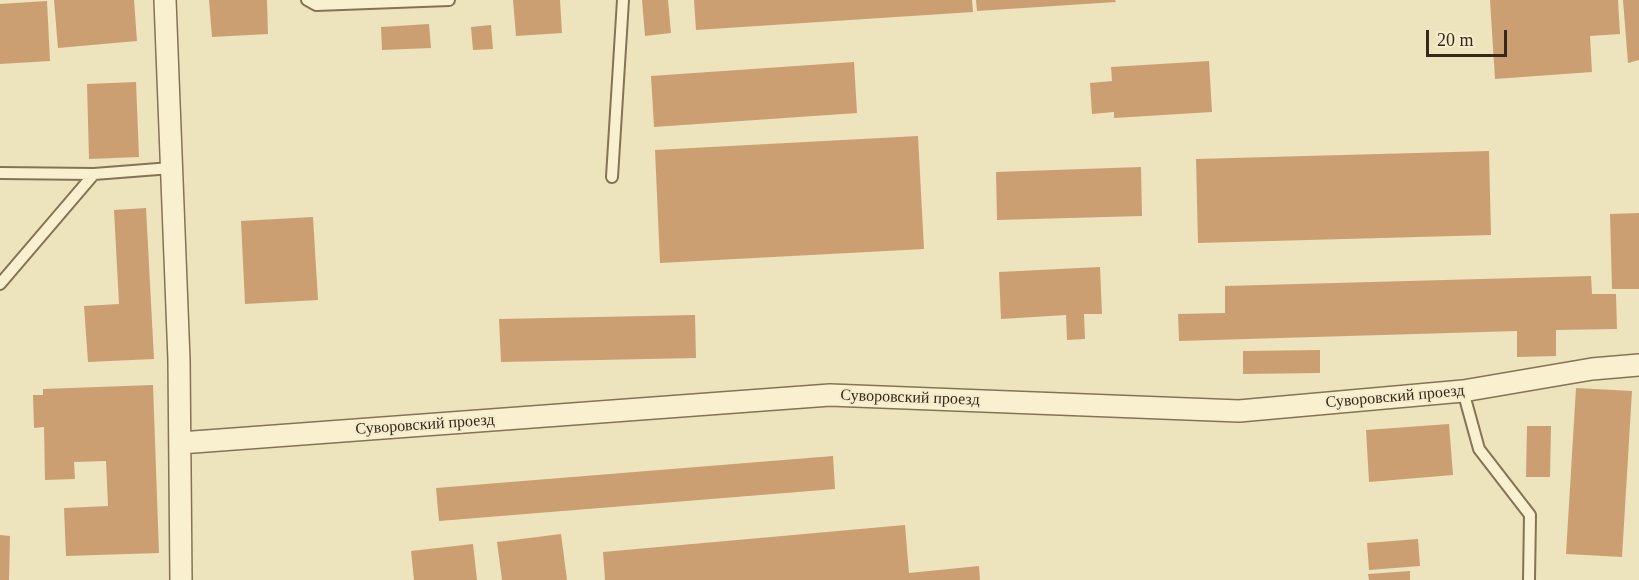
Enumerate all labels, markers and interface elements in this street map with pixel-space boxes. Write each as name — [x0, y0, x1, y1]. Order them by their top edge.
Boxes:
scale bar — [1429, 18, 1510, 56]
text: 20 m — [1437, 30, 1474, 50]
street label: Суворовский проезд — [1325, 381, 1465, 413]
street label: Суворовский проезд — [840, 386, 980, 410]
street label: Суворовский проезд — [355, 411, 495, 439]

